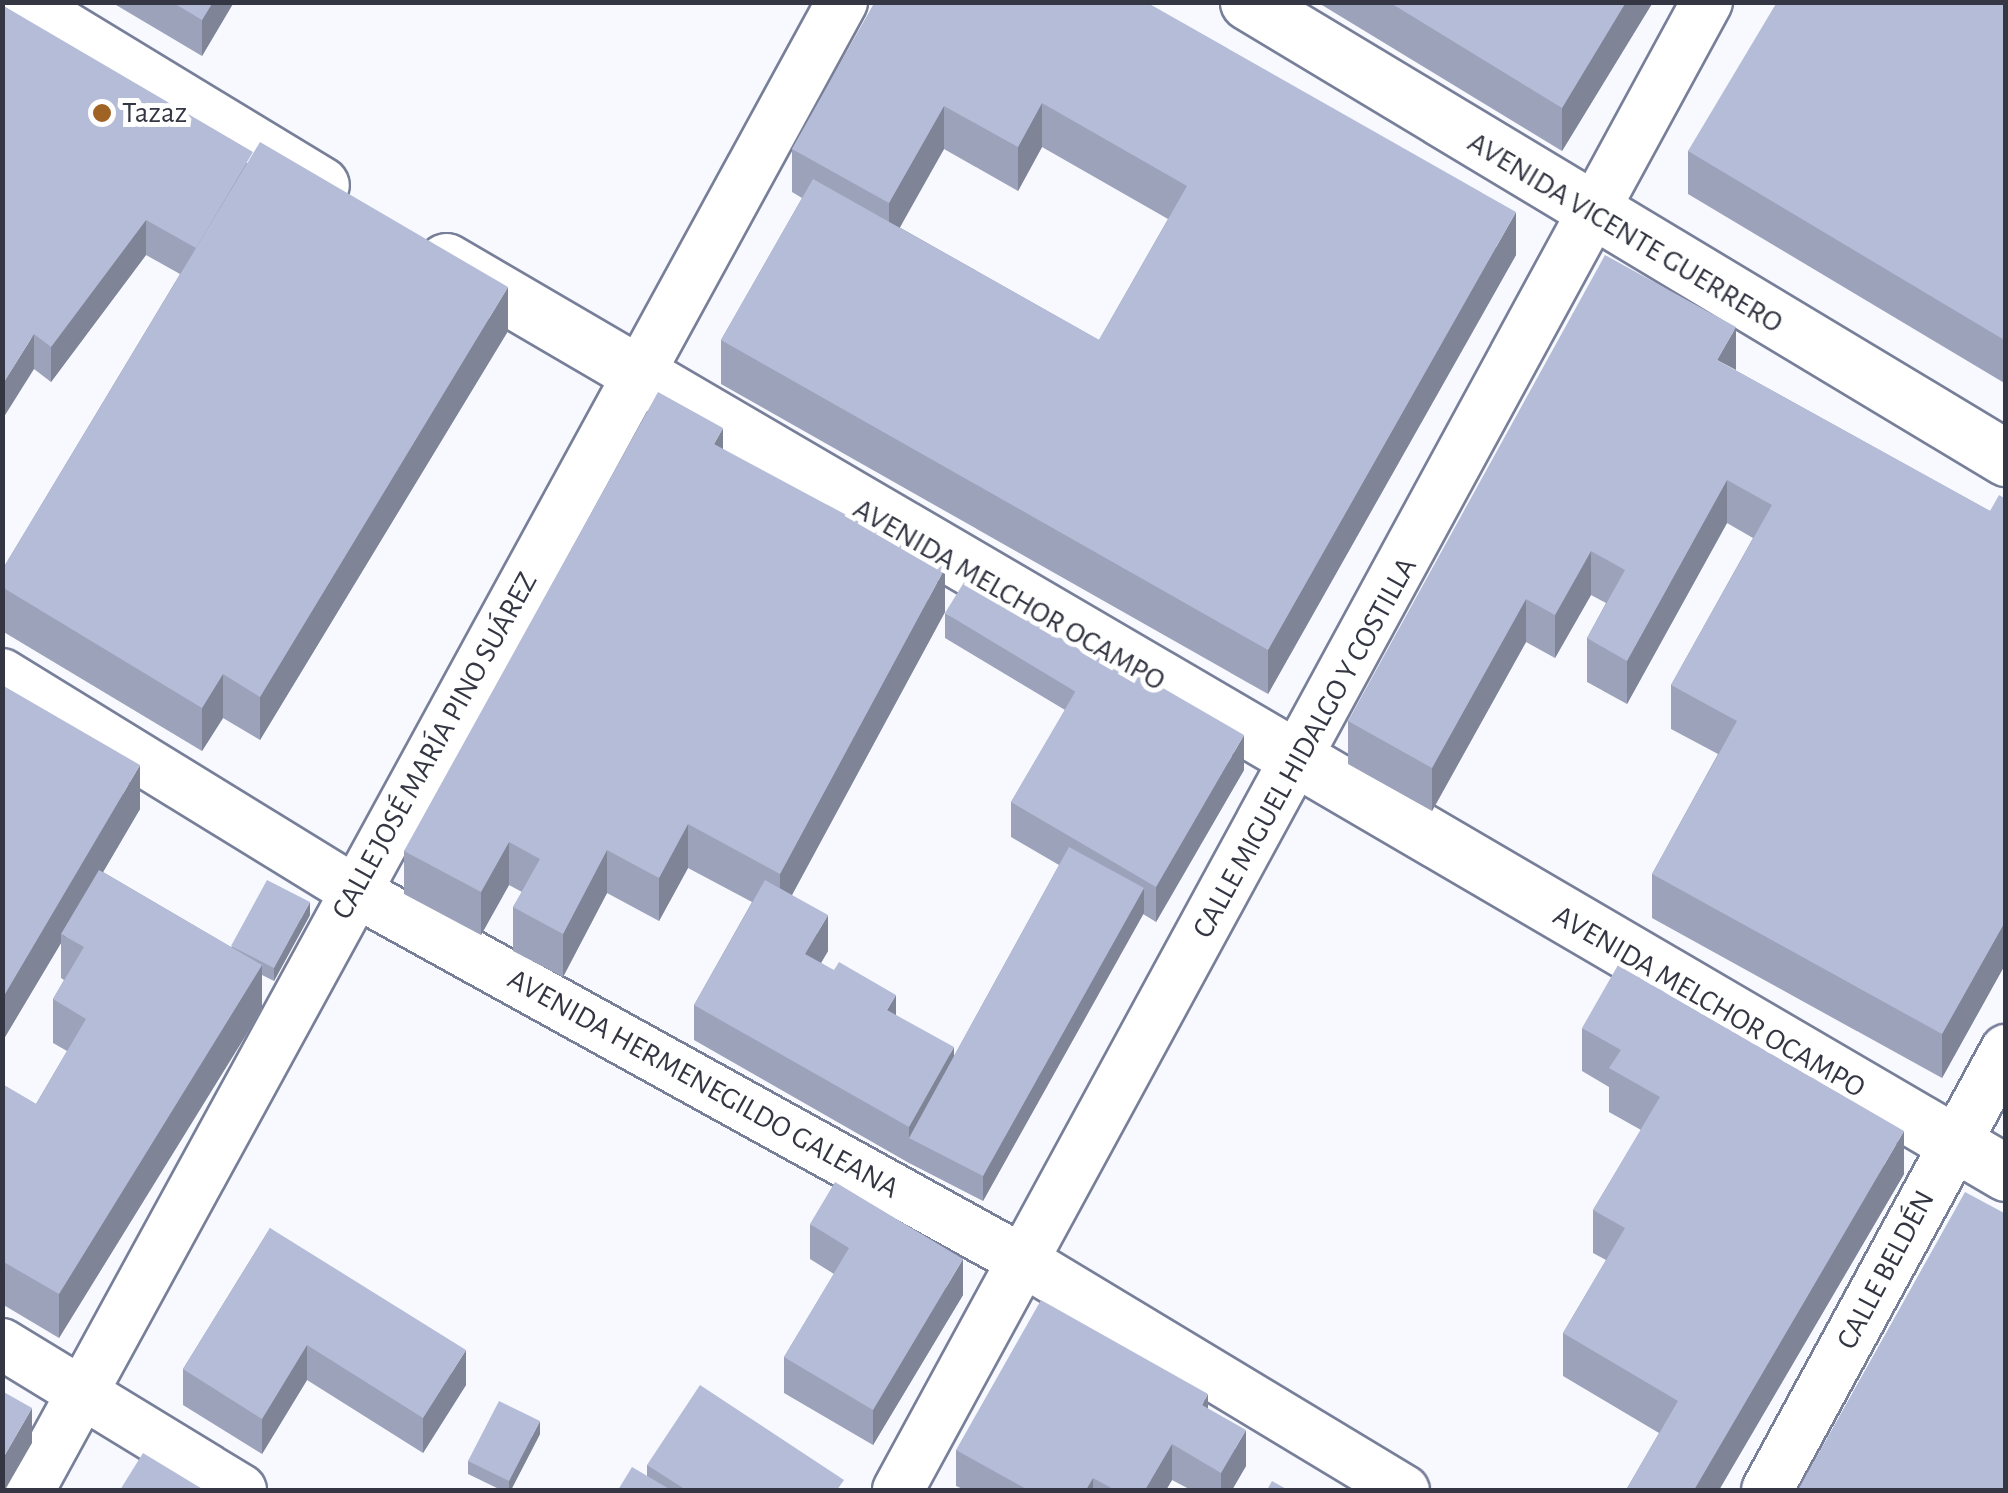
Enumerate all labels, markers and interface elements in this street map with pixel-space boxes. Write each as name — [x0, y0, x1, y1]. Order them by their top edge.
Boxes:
place label: Tazaz — [122, 95, 187, 131]
marker: Tazaz — [91, 102, 113, 124]
street label: AVENIDA VICENTE GUERRERO — [1461, 125, 1789, 341]
street label: AVENIDA MELCHOR OCAMPO — [847, 491, 1171, 699]
street label: CALLE MIGUEL HIDALGO Y COSTILLA — [1185, 551, 1425, 945]
street label: CALLE JOSÉ MARÍA PINO SUÁREZ — [324, 566, 546, 926]
street label: AVENIDA MELCHOR OCAMPO — [1547, 898, 1871, 1106]
street label: AVENIDA HERMENEGILDO GALEANA — [501, 961, 905, 1207]
street label: CALLE BELDÉN — [1829, 1184, 1943, 1356]

